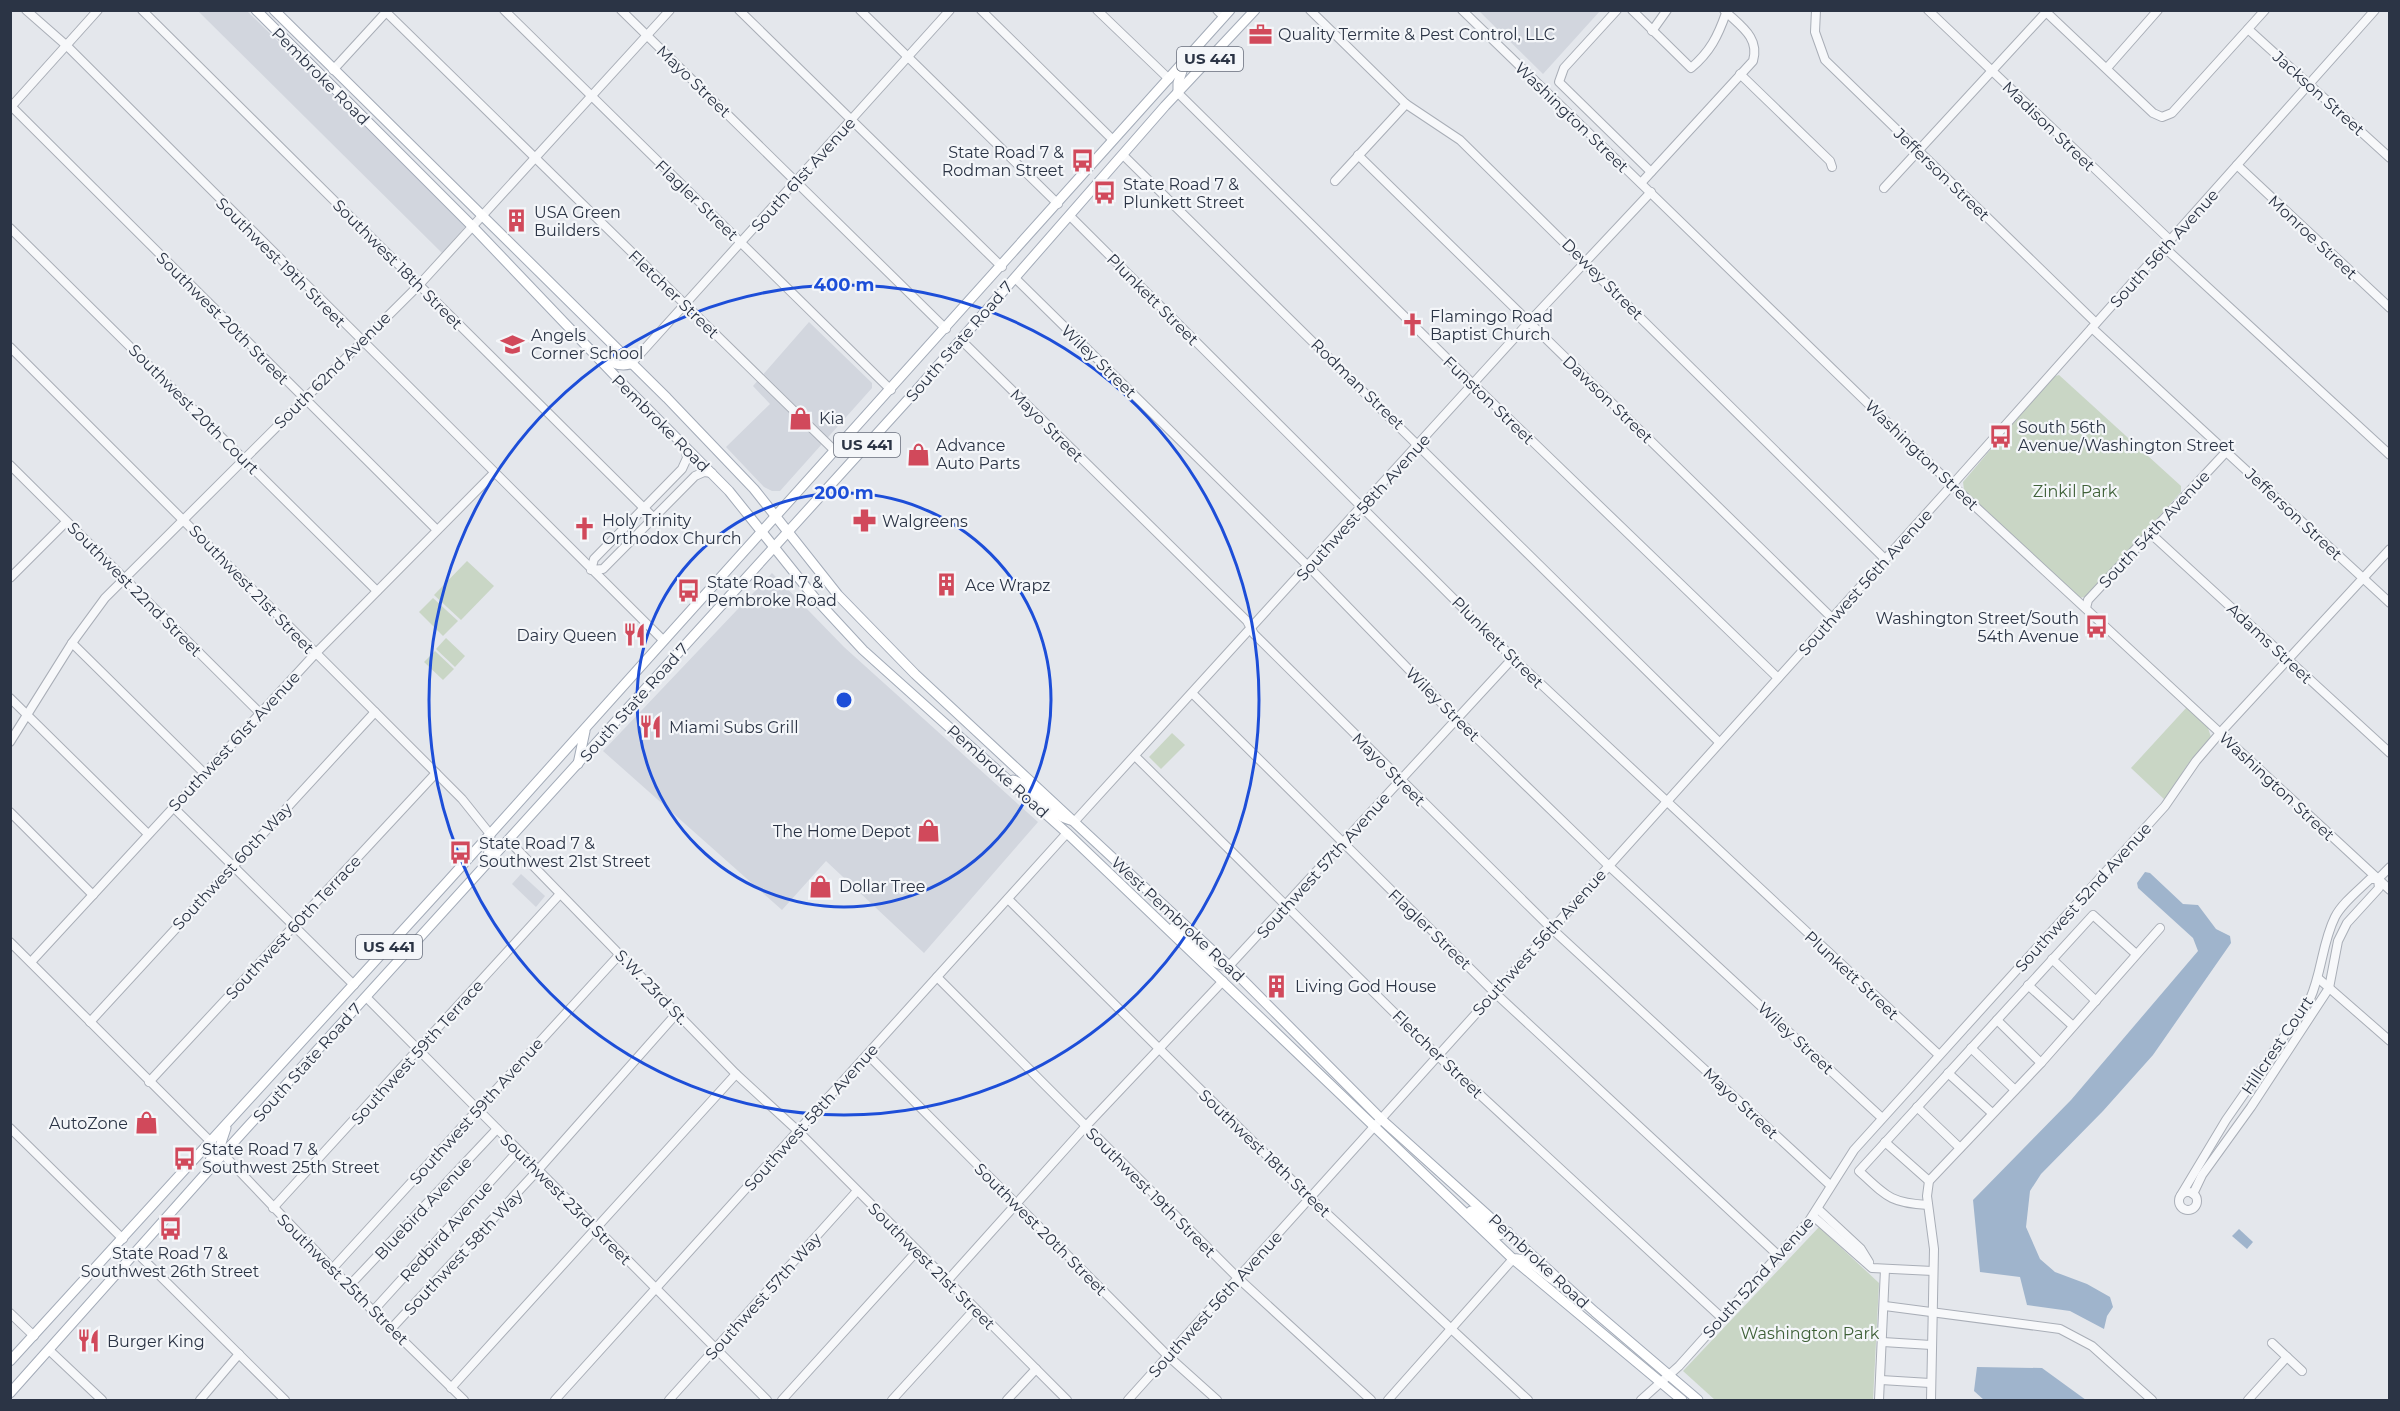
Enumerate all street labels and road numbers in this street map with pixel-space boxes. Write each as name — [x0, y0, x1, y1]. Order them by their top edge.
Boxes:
street label: Pembroke Road — [268, 24, 373, 129]
street label: Mayo Street — [653, 41, 735, 122]
road number: US 441 — [1177, 47, 1243, 71]
street label: Jackson Street — [2268, 47, 2369, 140]
street label: Washington Street — [1511, 58, 1633, 177]
street label: Madison Street — [1998, 77, 2099, 176]
street label: South 61st Avenue — [747, 114, 859, 235]
street label: Jefferson Street — [1889, 123, 1994, 225]
street label: Flagler Street — [651, 156, 742, 245]
street label: South 56th Avenue — [2106, 185, 2223, 311]
street label: Monroe Street — [2264, 191, 2361, 284]
street label: Southwest 19th Street — [212, 194, 350, 331]
street label: Southwest 18th Street — [329, 196, 467, 334]
street label: Dewey Street — [1558, 235, 1648, 324]
street label: Fletcher Street — [624, 246, 723, 343]
street label: Southwest 20th Street — [152, 248, 293, 389]
street label: Plunkett Street — [1103, 250, 1203, 349]
street label: South State Road 7 — [902, 277, 1017, 405]
street label: South 62nd Avenue — [270, 308, 395, 433]
street label: Wiley Street — [1057, 321, 1140, 402]
street label: Rodman Street — [1307, 335, 1409, 434]
street label: Southwest 20th Court — [125, 340, 263, 479]
street label: Funston Street — [1439, 352, 1538, 449]
street label: Dawson Street — [1559, 352, 1657, 447]
street label: Pembroke Road — [608, 371, 713, 476]
street label: Mayo Street — [1006, 385, 1087, 466]
street label: Washington Street — [1861, 396, 1983, 515]
street label: Southwest 58th Avenue — [1292, 430, 1434, 585]
road number: US 441 — [834, 433, 900, 457]
street label: Jefferson Street — [2240, 464, 2346, 565]
street label: South 54th Avenue — [2095, 467, 2214, 592]
street label: Southwest 56th Avenue — [1795, 505, 1936, 659]
street label: Southwest 22nd Street — [64, 518, 206, 661]
street label: Southwest 21st Street — [185, 521, 318, 658]
street label: Plunkett Street — [1448, 593, 1548, 692]
street label: Adams Street — [2223, 599, 2316, 688]
street label: South State Road 7 — [576, 639, 693, 766]
street label: Wiley Street — [1402, 663, 1484, 746]
street label: Southwest 61st Avenue — [165, 668, 304, 815]
street label: Pembroke Road — [943, 721, 1052, 822]
street label: Washington Street — [2215, 728, 2339, 845]
street label: Mayo Street — [1348, 729, 1429, 810]
street label: Southwest 57th Avenue — [1253, 789, 1394, 942]
street label: Southwest 60th Way — [169, 799, 296, 934]
street label: Southwest 52nd Avenue — [2011, 819, 2155, 976]
street label: Southwest 60th Terrace — [222, 851, 365, 1003]
street label: West Pembroke Road — [1107, 853, 1248, 986]
street label: Southwest 56th Avenue — [1469, 865, 1610, 1019]
street label: Flagler Street — [1384, 885, 1475, 974]
street label: Plunkett Street — [1801, 927, 1903, 1024]
road number: US 441 — [356, 935, 422, 959]
street label: S.W. 23rd St. — [611, 946, 692, 1029]
street label: Southwest 59th Terrace — [347, 976, 487, 1129]
street label: Hillcrest Court — [2238, 992, 2318, 1098]
street label: Wiley Street — [1754, 998, 1838, 1079]
street label: South State Road 7 — [249, 999, 366, 1126]
street label: Fletcher Street — [1388, 1006, 1487, 1103]
street label: Southwest 59th Avenue — [406, 1034, 547, 1189]
street label: Southwest 58th Avenue — [740, 1040, 882, 1195]
street label: Mayo Street — [1699, 1064, 1782, 1143]
street label: Southwest 18th Street — [1195, 1086, 1335, 1222]
street label: Southwest 19th Street — [1082, 1124, 1220, 1261]
street label: Southwest 23rd Street — [496, 1130, 635, 1269]
street label: Bluebird Avenue — [371, 1153, 476, 1264]
street label: Southwest 20th Street — [970, 1159, 1111, 1300]
street label: Redbird Avenue — [396, 1177, 497, 1286]
street label: Southwest 58th Way — [400, 1185, 527, 1319]
street label: Southwest 21st Street — [864, 1199, 999, 1334]
street label: Southwest 25th Street — [273, 1210, 413, 1349]
street label: Pembroke Road — [1485, 1210, 1593, 1313]
street label: South 52nd Avenue — [1699, 1213, 1818, 1342]
street label: Southwest 56th Avenue — [1145, 1227, 1286, 1381]
street label: Southwest 57th Way — [701, 1229, 826, 1364]

